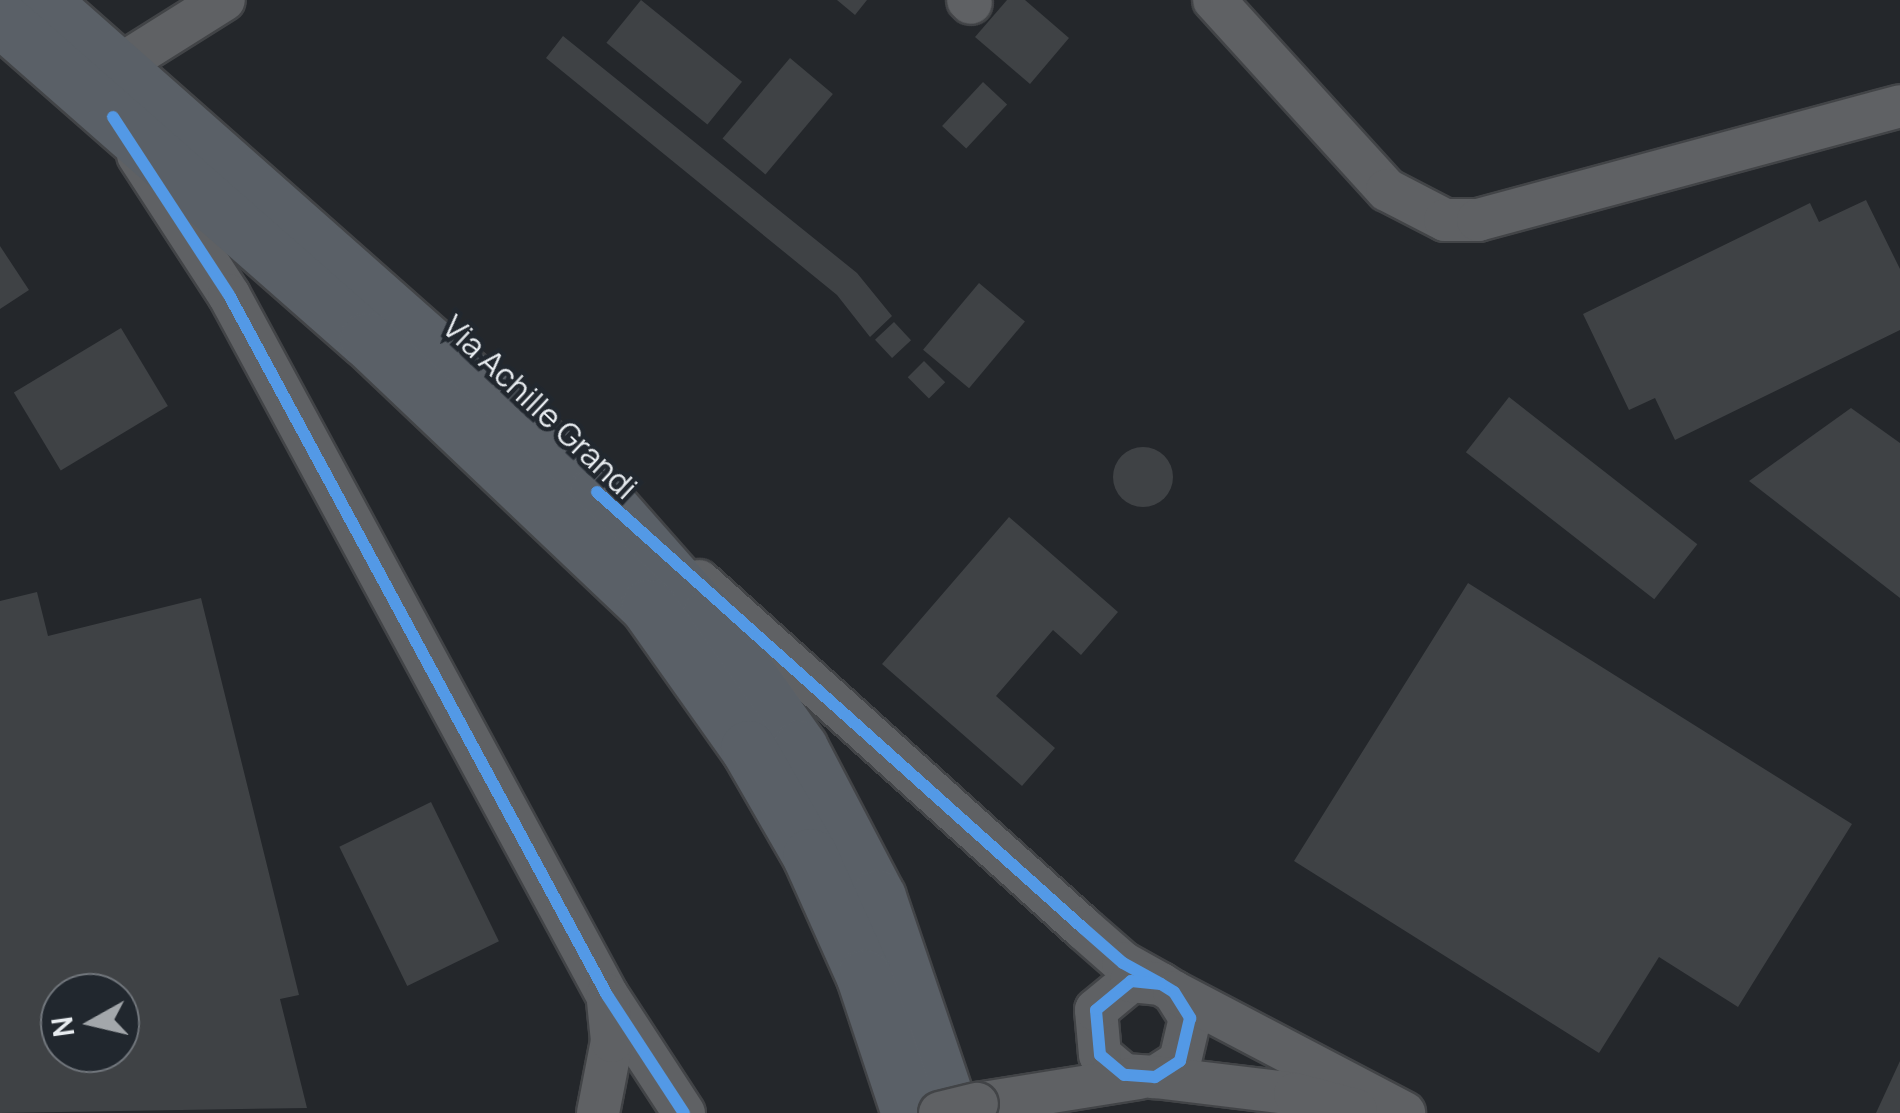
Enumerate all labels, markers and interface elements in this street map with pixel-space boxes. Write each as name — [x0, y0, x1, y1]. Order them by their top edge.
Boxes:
street label: Via Achille Grandi — [435, 307, 645, 507]
north arrow — [40, 973, 140, 1073]
text: N — [42, 1014, 82, 1040]

